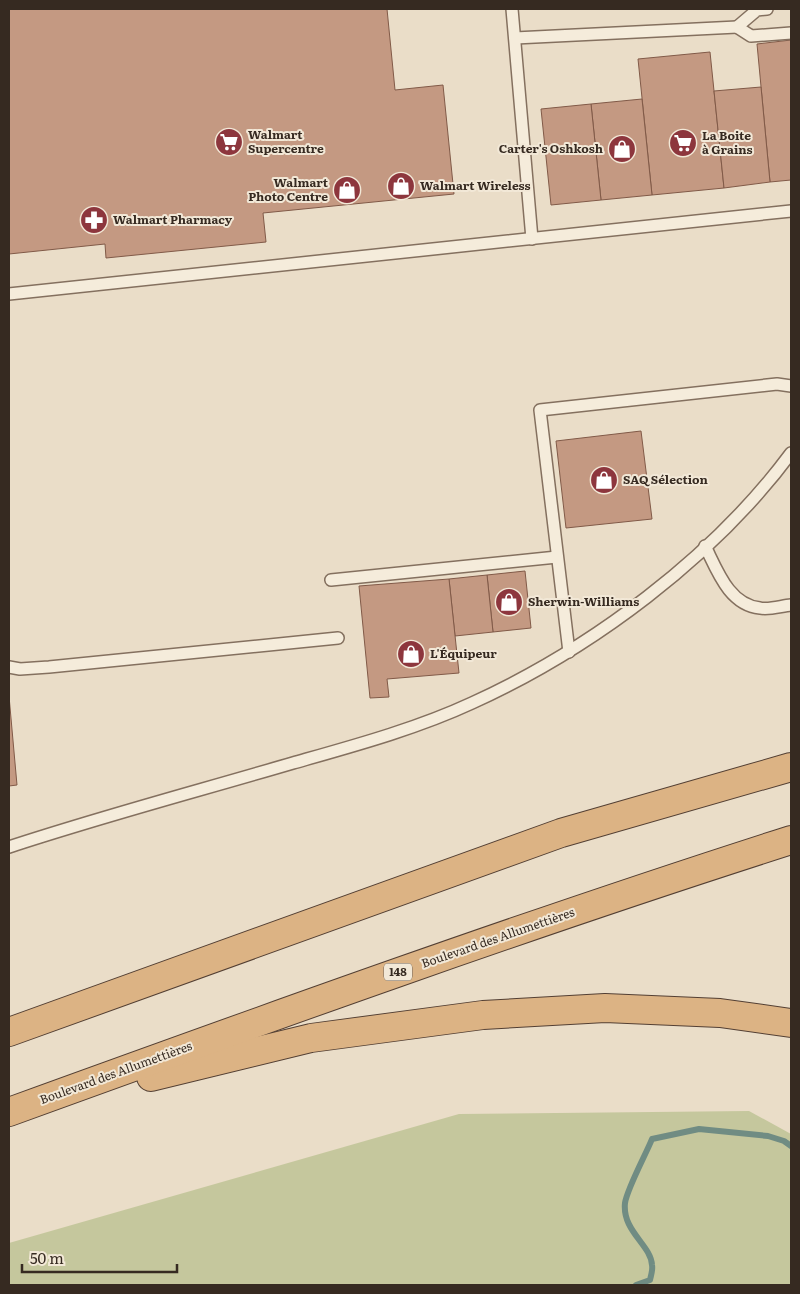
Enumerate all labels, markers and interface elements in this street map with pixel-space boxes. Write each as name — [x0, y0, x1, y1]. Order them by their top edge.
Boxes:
place label: Walmart Supercentre — [248, 125, 324, 157]
place label: La Boite à Grains — [702, 126, 753, 158]
supermarket icon: Walmart Supercentre — [214, 127, 244, 157]
supermarket icon: La Boite à Grains — [668, 128, 698, 158]
shop icon: Carter's Oshkosh — [607, 134, 637, 164]
place label: Carter's Oshkosh — [499, 139, 603, 157]
shop icon: Walmart Wireless — [386, 171, 416, 201]
place label: Walmart Photo Centre — [248, 173, 329, 205]
shop icon: Walmart Photo Centre — [332, 175, 362, 205]
place label: Walmart Wireless — [420, 176, 531, 194]
pharmacy icon: Walmart Pharmacy — [79, 205, 109, 235]
place label: Walmart Pharmacy — [113, 210, 233, 228]
shop icon: SAQ Sélection — [589, 465, 619, 495]
place label: SAQ Sélection — [623, 470, 708, 488]
shop icon: Sherwin-Williams — [494, 587, 524, 617]
place label: Sherwin-Williams — [528, 592, 639, 610]
shop icon: L'Équipeur — [396, 639, 426, 669]
place label: L'Équipeur — [430, 644, 497, 662]
street label: Boulevard des Allumettières — [419, 902, 577, 972]
road number: 148 — [384, 964, 412, 980]
street label: Boulevard des Allumettières — [37, 1036, 195, 1108]
scale bar — [22, 1242, 178, 1274]
text: 50 m — [30, 1246, 64, 1269]

